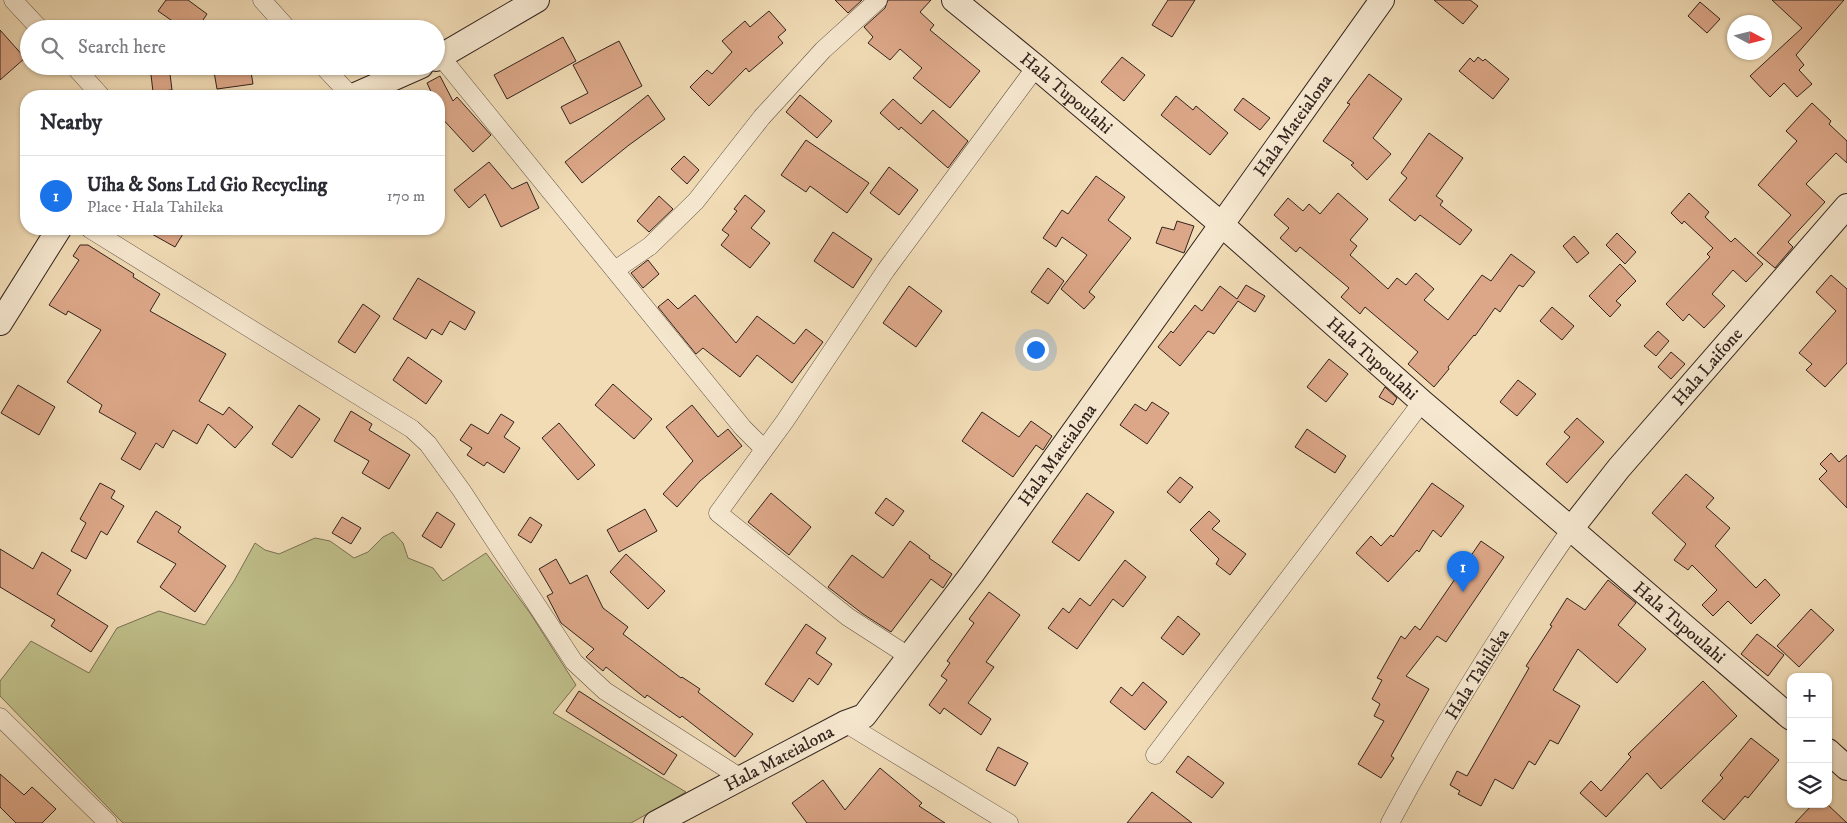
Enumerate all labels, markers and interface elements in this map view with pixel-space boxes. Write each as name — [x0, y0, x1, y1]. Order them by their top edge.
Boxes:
north arrow — [1727, 15, 1772, 60]
search box — [20, 20, 445, 75]
icon: search — [38, 34, 66, 62]
text: Search here — [78, 36, 166, 59]
street label: Hala Tupoulahi — [1015, 48, 1117, 139]
street label: Hala Mateialona — [1249, 70, 1338, 181]
text: Nearby — [40, 110, 102, 136]
text: Uiha & Sons Ltd Gio Recycling — [87, 174, 327, 197]
text: 1 — [53, 186, 59, 206]
text: 170 m — [387, 186, 425, 206]
text: Place · Hala Tahileka — [87, 197, 223, 217]
street label: Hala Tupoulahi — [1322, 313, 1422, 405]
street label: Hala Laifone — [1668, 324, 1748, 411]
your location — [1023, 337, 1049, 363]
street label: Hala Mateialona — [1014, 400, 1102, 511]
pin: 1 — [1447, 551, 1479, 592]
street label: Hala Tupoulahi — [1628, 577, 1730, 669]
street label: Hala Tahileka — [1441, 625, 1515, 724]
map controls — [1787, 673, 1832, 808]
button: + — [1787, 673, 1832, 718]
button: − — [1787, 718, 1832, 763]
street label: Hala Mateialona — [721, 721, 838, 797]
button: layers — [1787, 763, 1832, 808]

